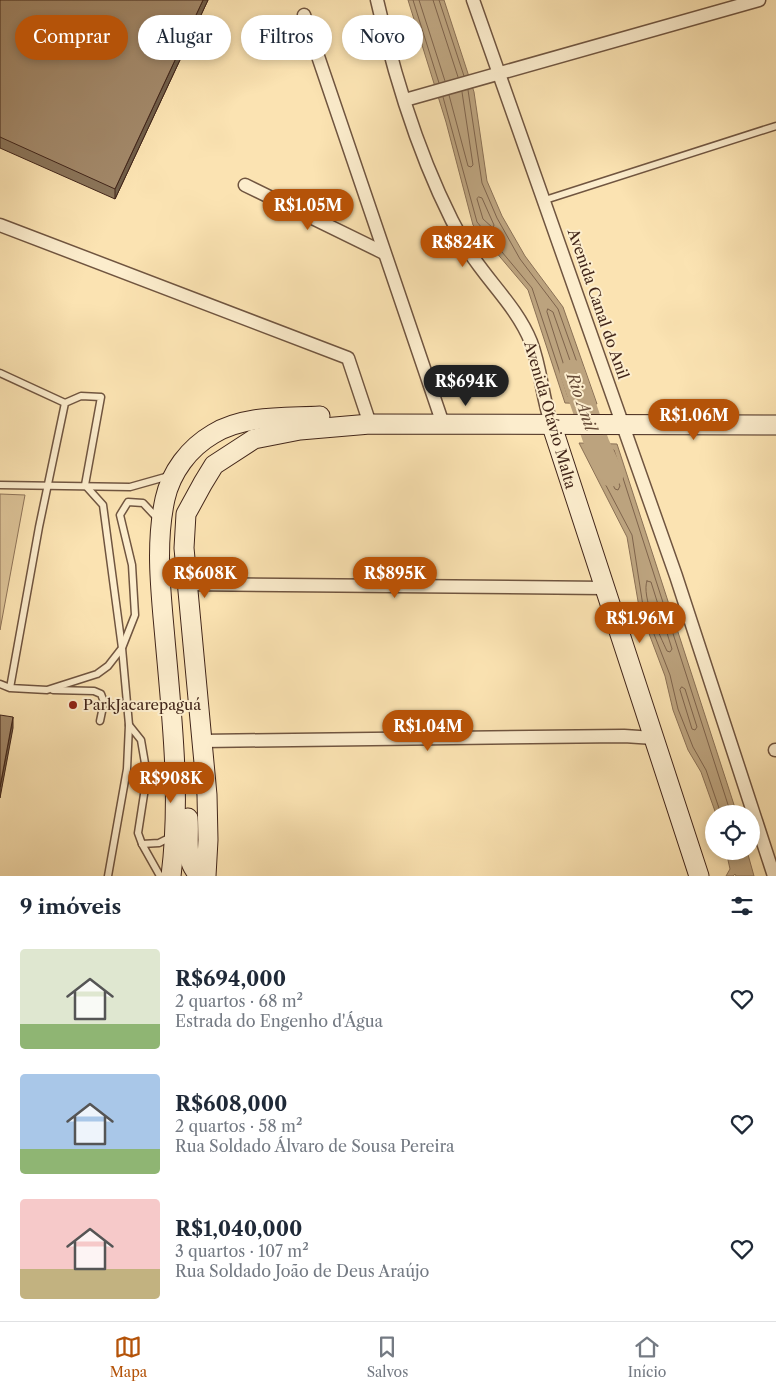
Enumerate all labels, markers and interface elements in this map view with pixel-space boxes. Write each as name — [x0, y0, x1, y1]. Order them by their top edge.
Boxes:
chip: Comprar — [15, 15, 128, 60]
chip: Alugar — [138, 15, 231, 60]
chip: Filtros — [241, 15, 332, 60]
chip: Novo — [342, 15, 423, 60]
pin: R$1.05M — [262, 188, 354, 231]
text: R$1.05M — [274, 195, 342, 215]
street label: Avenida Canal do Anil — [564, 225, 633, 382]
pin: R$824K — [422, 226, 504, 268]
text: R$824K — [432, 232, 494, 252]
street label: Avenida Otávio Malta — [520, 338, 581, 491]
pin: R$694K — [425, 364, 507, 407]
water label: Rio Anil — [562, 368, 602, 436]
text: R$694K — [435, 371, 497, 391]
pin: R$1.06M — [648, 398, 740, 441]
text: R$1.06M — [659, 405, 729, 425]
pin: R$608K — [164, 556, 246, 599]
pin: R$895K — [354, 556, 436, 599]
text: R$608K — [173, 563, 237, 583]
text: R$895K — [364, 563, 426, 583]
pin: R$1.96M — [594, 602, 686, 644]
text: R$1.96M — [606, 608, 674, 628]
place label: ParkJacarepaguá — [83, 695, 201, 714]
marker: ParkJacarepaguá — [67, 699, 79, 711]
pin: R$1.04M — [382, 710, 474, 752]
text: R$1.04M — [393, 716, 463, 736]
pin: R$908K — [130, 762, 212, 804]
text: R$908K — [139, 768, 203, 788]
map controls — [705, 805, 760, 860]
button: locate — [705, 805, 760, 860]
icon: filters — [728, 892, 756, 920]
text: 9 imóveis — [20, 894, 121, 919]
text: R$694,000 — [175, 966, 286, 991]
icon: home — [60, 969, 120, 1029]
icon: heart — [728, 985, 756, 1013]
text: 2 quartos · 68 m² — [175, 991, 303, 1011]
text: Estrada do Engenho d'Água — [175, 1011, 383, 1031]
text: R$608,000 — [175, 1091, 287, 1116]
icon: home — [60, 1094, 120, 1154]
icon: heart — [728, 1110, 756, 1138]
text: 2 quartos · 58 m² — [175, 1116, 303, 1136]
text: Rua Soldado Álvaro de Sousa Pereira — [175, 1136, 455, 1156]
text: R$1,040,000 — [175, 1216, 302, 1241]
icon: home — [60, 1219, 120, 1279]
icon: heart — [728, 1235, 756, 1263]
text: 3 quartos · 107 m² — [175, 1241, 309, 1261]
text: Rua Soldado João de Deus Araújo — [175, 1261, 429, 1281]
tab: Mapa — [110, 1333, 147, 1381]
tab: Salvos — [367, 1333, 408, 1381]
tab: Início — [628, 1333, 666, 1381]

